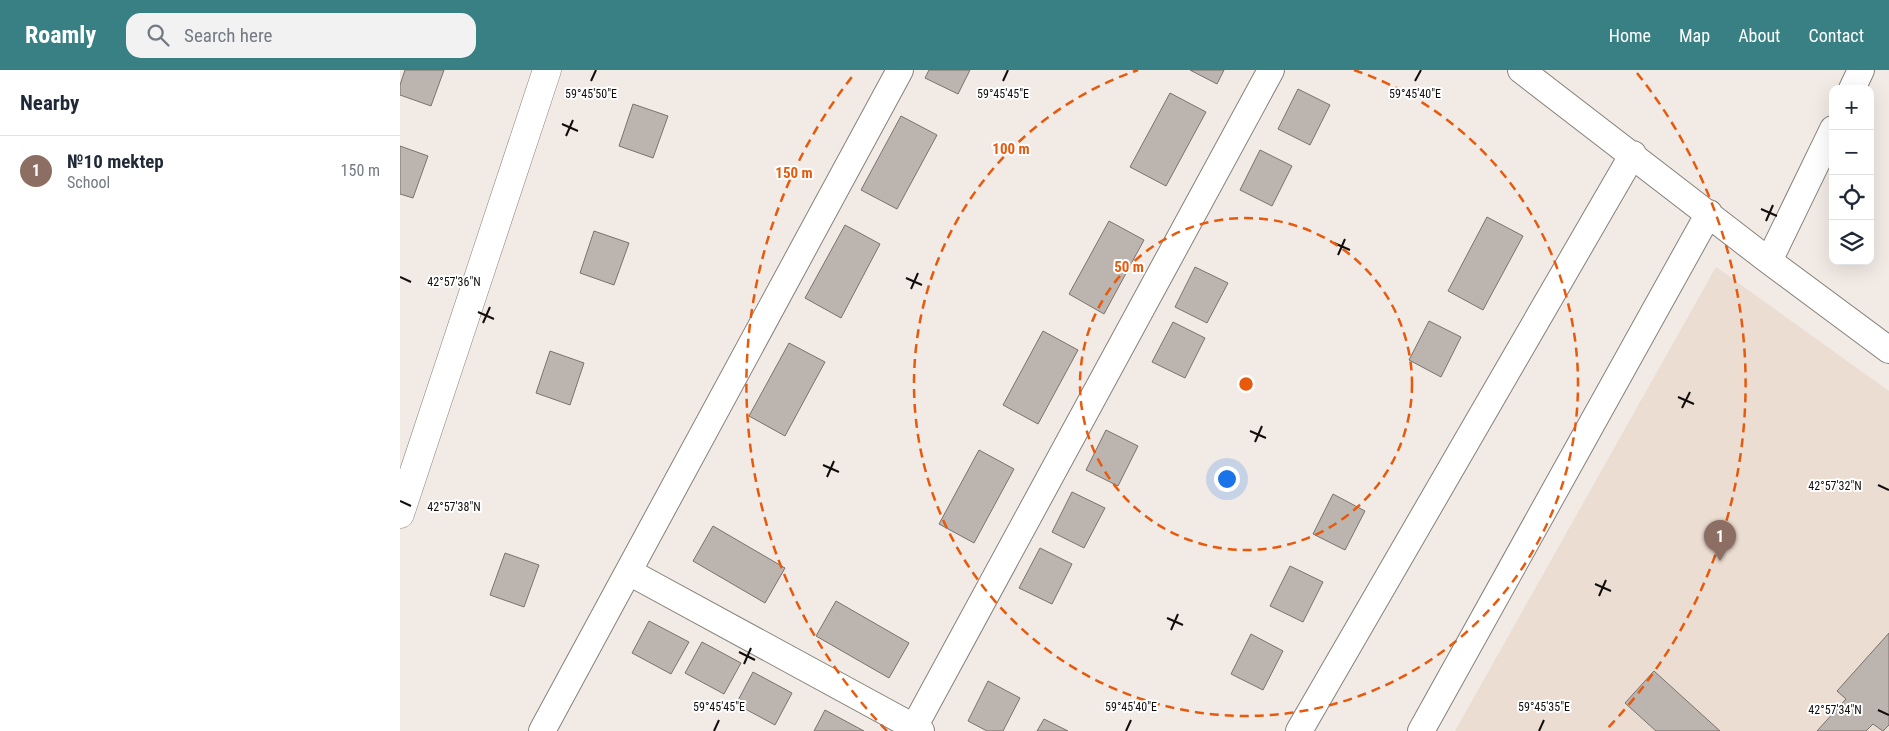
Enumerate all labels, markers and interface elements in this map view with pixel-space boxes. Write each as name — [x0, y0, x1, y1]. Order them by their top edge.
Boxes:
search box — [126, 13, 476, 58]
text: Roamly — [25, 21, 96, 49]
icon: search — [144, 21, 172, 49]
text: Search here — [184, 24, 272, 47]
text: Home — [1609, 25, 1651, 46]
text: Map — [1679, 25, 1710, 46]
text: About — [1738, 25, 1780, 46]
text: Contact — [1808, 25, 1864, 46]
map controls — [1829, 85, 1874, 265]
button: + — [1829, 85, 1874, 130]
text: 59°45'50"E — [565, 87, 617, 101]
text: 59°45'45"E — [977, 87, 1029, 101]
text: 59°45'40"E — [1389, 87, 1441, 101]
text: Nearby — [20, 91, 79, 115]
button: − — [1829, 130, 1874, 175]
text: 100 m — [992, 140, 1030, 158]
text: №10 mektep — [67, 150, 164, 173]
text: 1 — [32, 161, 40, 180]
text: 150 m — [341, 161, 380, 180]
text: 150 m — [775, 164, 813, 182]
text: School — [67, 173, 110, 192]
button: locate — [1829, 175, 1874, 220]
button: layers — [1829, 220, 1874, 265]
text: 50 m — [1114, 258, 1144, 276]
text: 42°57'36"N — [427, 275, 481, 289]
centre of rings — [1237, 375, 1255, 393]
your location — [1214, 466, 1240, 492]
text: 42°57'32"N — [1808, 479, 1862, 493]
text: 42°57'38"N — [427, 500, 481, 514]
pin: 1 — [1704, 520, 1736, 561]
text: 59°45'45"E — [693, 700, 745, 714]
text: 59°45'40"E — [1105, 700, 1157, 714]
text: 59°45'35"E — [1518, 700, 1570, 714]
text: 42°57'34"N — [1808, 703, 1862, 717]

